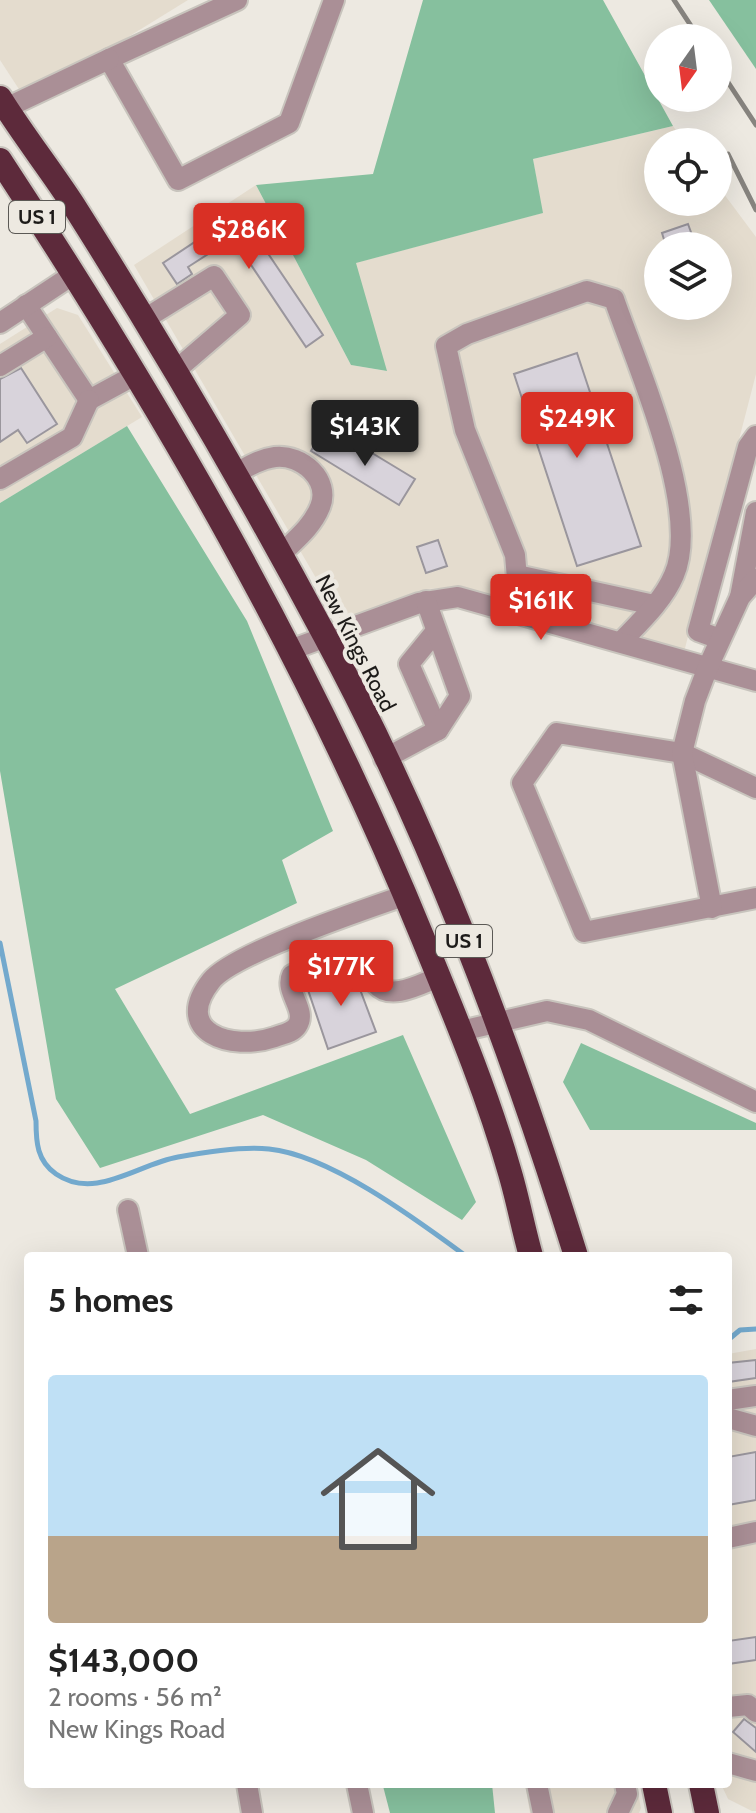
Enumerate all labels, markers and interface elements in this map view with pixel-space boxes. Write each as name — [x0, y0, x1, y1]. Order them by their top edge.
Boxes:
north arrow — [644, 24, 732, 112]
map controls — [644, 24, 732, 320]
button: locate — [644, 128, 732, 216]
road number: US 1 — [9, 201, 65, 233]
pin: $286K — [193, 203, 305, 271]
text: $286K — [211, 213, 287, 245]
button: layers — [644, 232, 732, 320]
pin: $249K — [521, 392, 633, 460]
pin: $143K — [309, 400, 421, 468]
text: $249K — [539, 402, 615, 434]
text: $143K — [329, 410, 401, 442]
street label: New Kings Road — [309, 570, 402, 716]
pin: $161K — [485, 574, 597, 642]
text: $161K — [508, 584, 574, 616]
road number: US 1 — [436, 925, 492, 957]
pin: $177K — [285, 940, 397, 1008]
text: $177K — [307, 950, 375, 982]
icon: filters — [664, 1278, 708, 1322]
text: 5 homes — [48, 1279, 173, 1321]
icon: home — [306, 1427, 450, 1571]
text: $143,000 — [48, 1639, 199, 1681]
text: 2 rooms · 56 m² — [48, 1681, 222, 1713]
text: New Kings Road — [48, 1713, 225, 1745]

